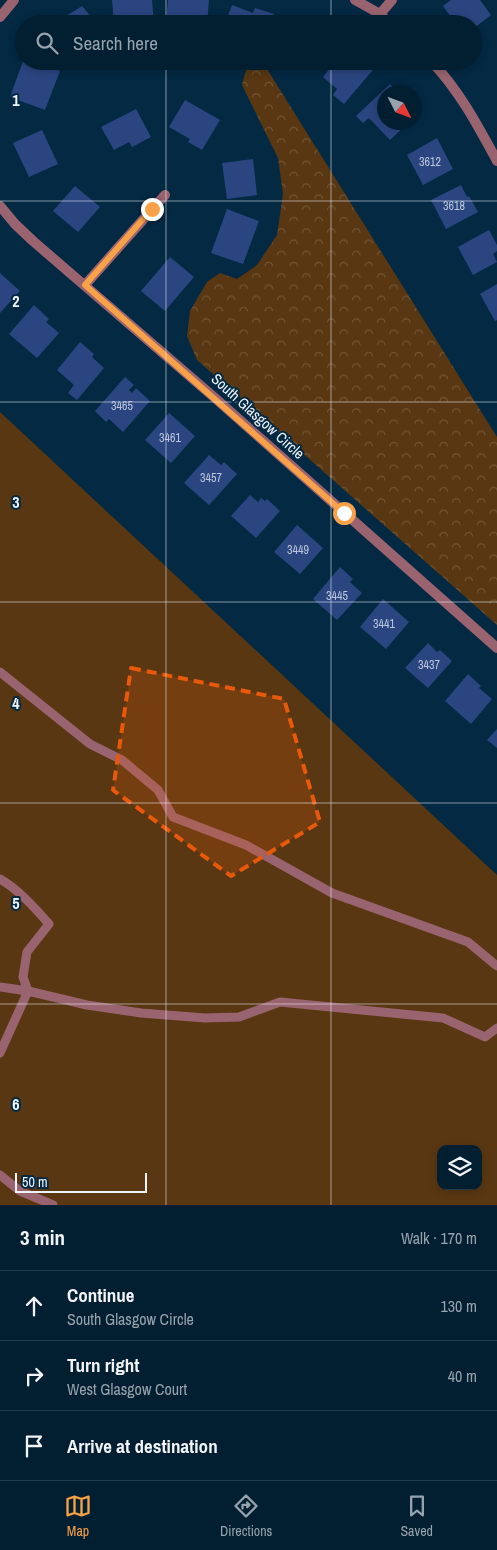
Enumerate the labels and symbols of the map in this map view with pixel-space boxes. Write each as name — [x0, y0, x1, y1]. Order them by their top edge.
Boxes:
north arrow — [377, 85, 422, 130]
text: 1 — [12, 89, 20, 111]
house number: 3612 — [419, 154, 441, 170]
route end — [141, 198, 164, 221]
house number: 3618 — [443, 198, 465, 214]
text: 2 — [12, 290, 20, 312]
street label: South Glasgow Circle — [207, 368, 309, 464]
house number: 3465 — [111, 398, 133, 414]
house number: 3461 — [159, 430, 181, 446]
house number: 3457 — [200, 470, 222, 486]
text: 3 — [12, 491, 20, 513]
route start — [333, 502, 356, 525]
house number: 3449 — [287, 542, 309, 558]
house number: 3445 — [326, 588, 348, 604]
house number: 3441 — [373, 616, 395, 632]
house number: 3437 — [418, 657, 440, 673]
text: 4 — [12, 692, 20, 714]
text: 5 — [12, 892, 20, 914]
text: 6 — [12, 1093, 20, 1115]
scale bar — [15, 1170, 148, 1193]

